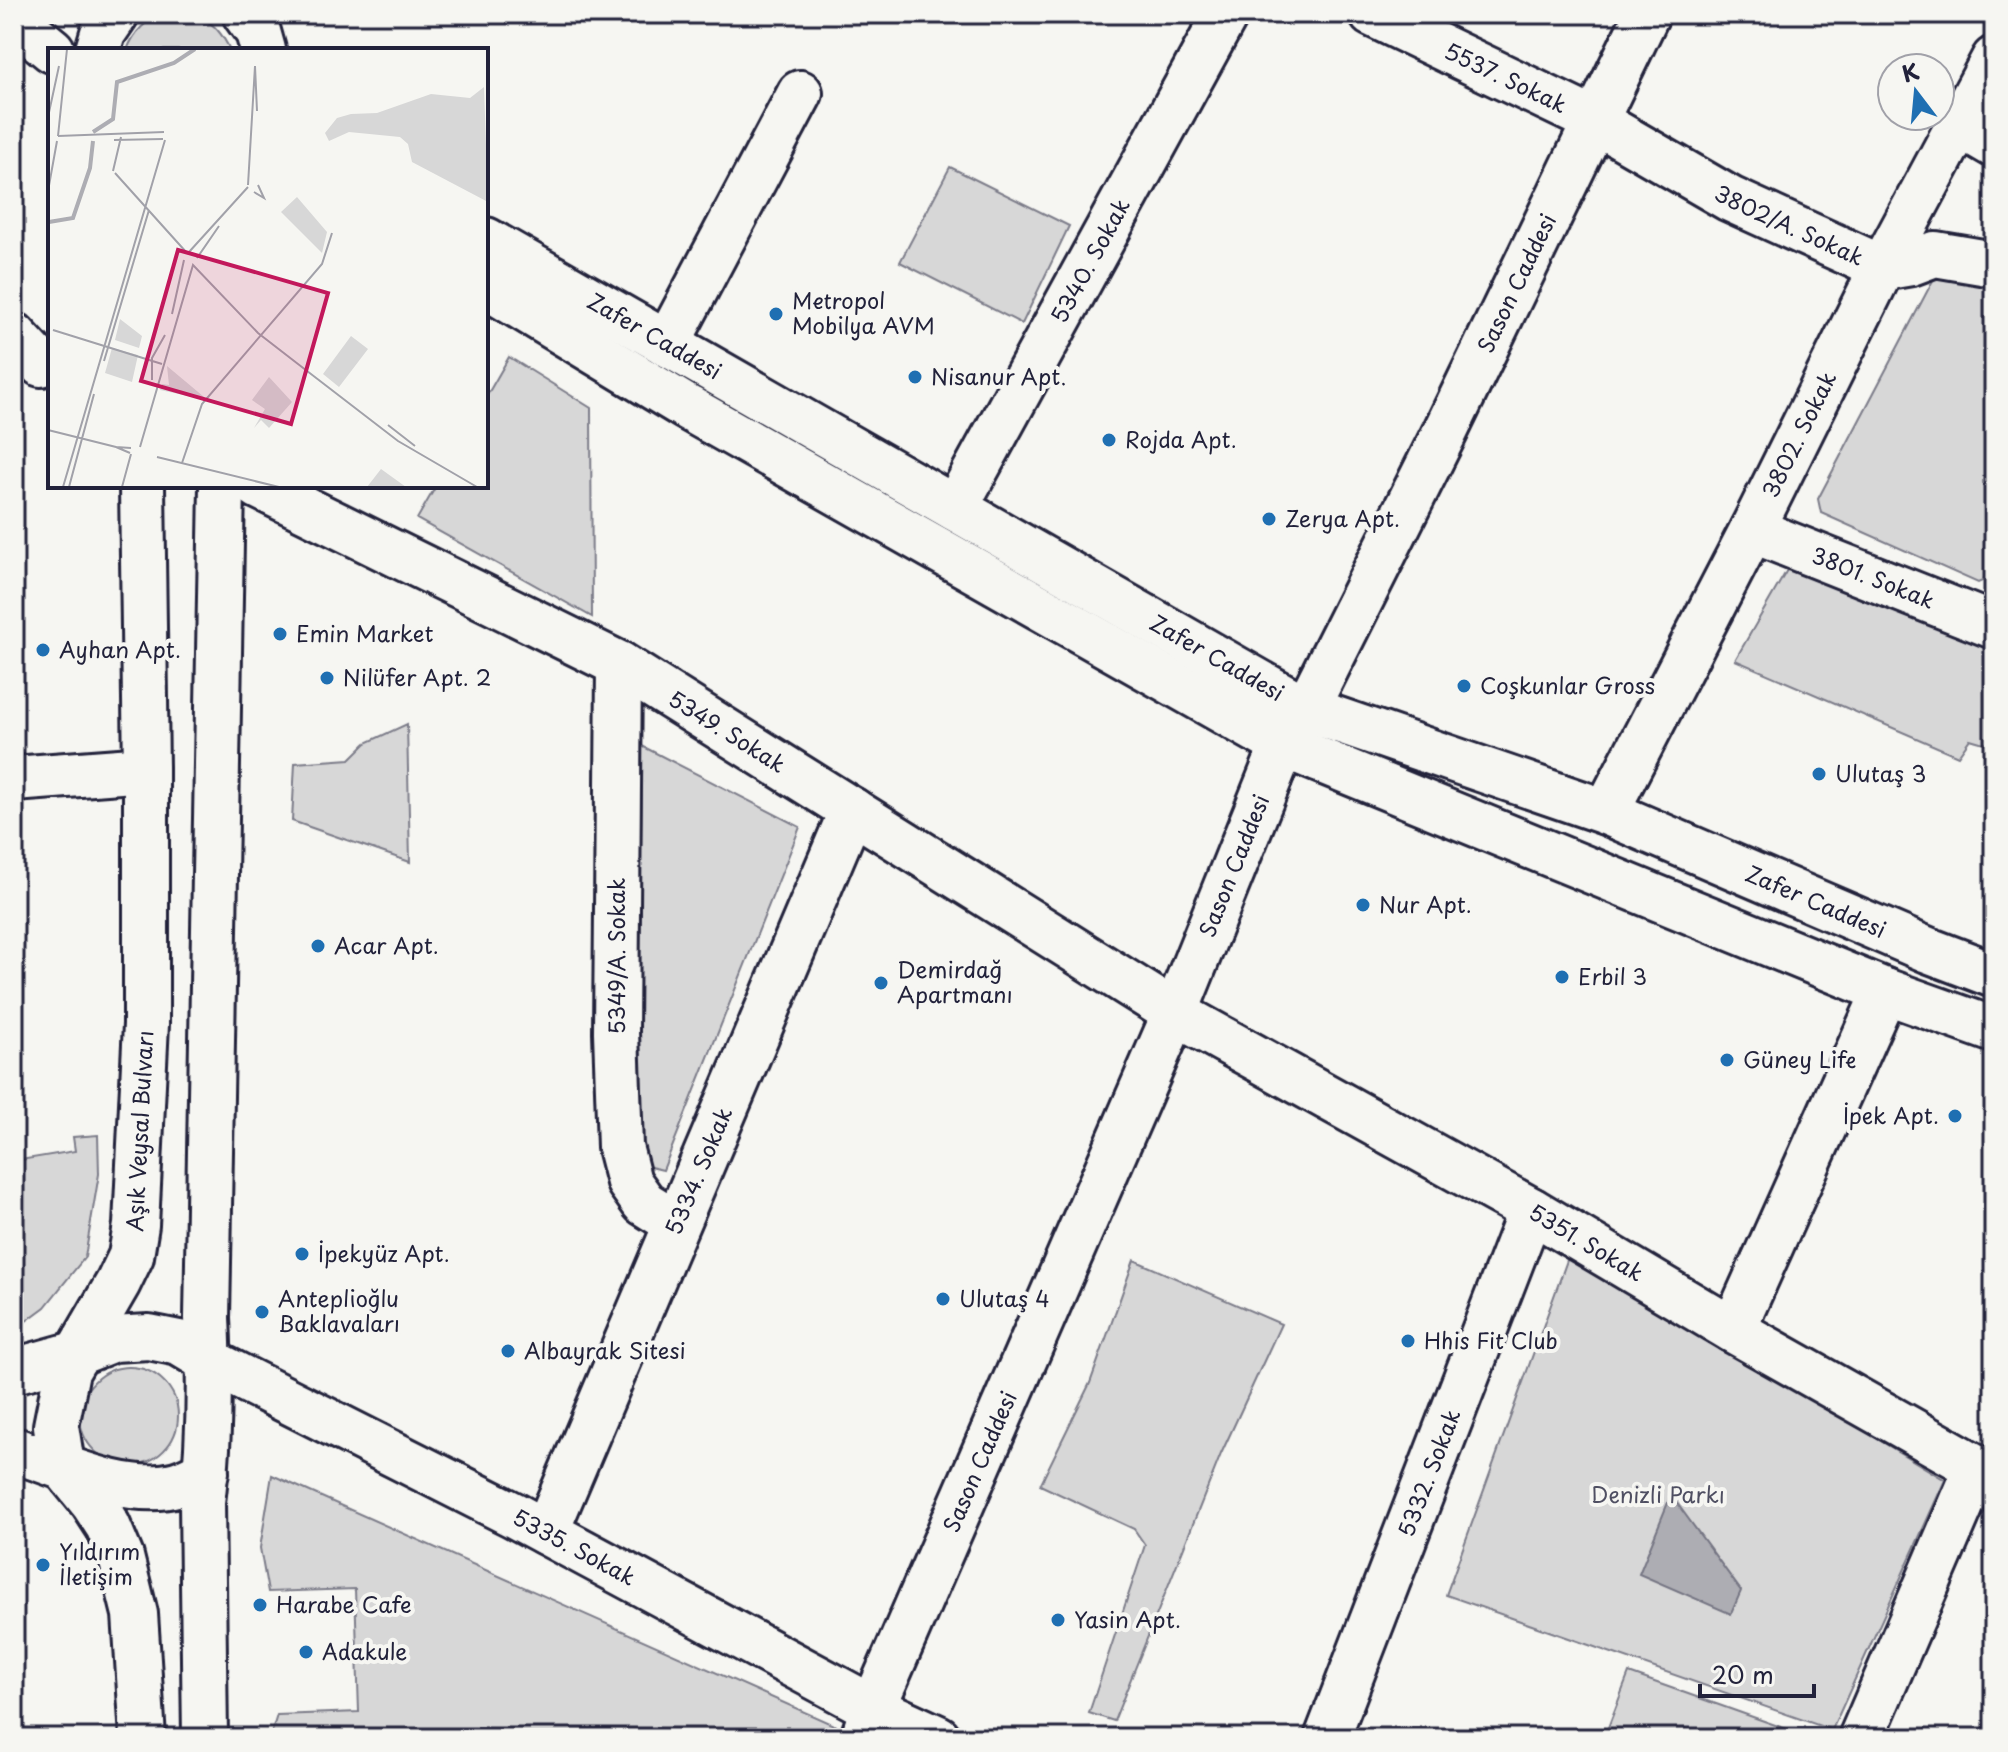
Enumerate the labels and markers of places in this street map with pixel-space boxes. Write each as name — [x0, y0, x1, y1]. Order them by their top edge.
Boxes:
place label: Metropol Mobilya AVM — [792, 283, 935, 341]
marker: Metropol Mobilya AVM — [767, 305, 785, 323]
place label: Nisanur Apt. — [931, 359, 1067, 392]
marker: Nisanur Apt. — [906, 368, 924, 386]
place label: Rojda Apt. — [1125, 422, 1237, 455]
marker: Rojda Apt. — [1100, 431, 1118, 449]
place label: Zerya Apt. — [1285, 501, 1400, 534]
marker: Zerya Apt. — [1260, 510, 1278, 528]
place label: Emin Market — [296, 616, 433, 649]
marker: Emin Market — [271, 625, 289, 643]
place label: Ayhan Apt. — [59, 632, 181, 665]
marker: Ayhan Apt. — [34, 641, 52, 659]
place label: Nilüfer Apt. 2 — [343, 660, 491, 693]
place label: Coşkunlar Gross — [1480, 668, 1655, 701]
marker: Nilüfer Apt. 2 — [318, 669, 336, 687]
marker: Coşkunlar Gross — [1455, 677, 1473, 695]
place label: Ulutaş 3 — [1835, 756, 1926, 789]
marker: Ulutaş 3 — [1810, 765, 1828, 783]
place label: Nur Apt. — [1379, 887, 1472, 920]
marker: Nur Apt. — [1354, 896, 1372, 914]
place label: Acar Apt. — [334, 928, 439, 961]
marker: Acar Apt. — [309, 937, 327, 955]
place label: Demirdağ Apartmanı — [897, 952, 1013, 1010]
place label: Erbil 3 — [1578, 959, 1647, 992]
marker: Erbil 3 — [1553, 968, 1571, 986]
marker: Demirdağ Apartmanı — [872, 974, 890, 992]
place label: Güney Life — [1743, 1042, 1856, 1075]
marker: Güney Life — [1718, 1051, 1736, 1069]
place label: İpek Apt. — [1843, 1098, 1939, 1131]
marker: İpek Apt. — [1946, 1107, 1964, 1125]
place label: İpekyüz Apt. — [318, 1236, 450, 1269]
marker: İpekyüz Apt. — [293, 1245, 311, 1263]
place label: Anteplioğlu Baklavaları — [278, 1281, 400, 1339]
place label: Ulutaş 4 — [959, 1281, 1050, 1314]
marker: Ulutaş 4 — [934, 1290, 952, 1308]
marker: Anteplioğlu Baklavaları — [253, 1303, 271, 1321]
place label: Hhis Fit Club — [1424, 1323, 1558, 1356]
marker: Hhis Fit Club — [1399, 1332, 1417, 1350]
place label: Albayrak Sitesi — [524, 1333, 686, 1366]
marker: Albayrak Sitesi — [499, 1342, 517, 1360]
place label: Yıldırım İletişim — [59, 1534, 140, 1592]
marker: Yıldırım İletişim — [34, 1556, 52, 1574]
place label: Harabe Cafe — [276, 1587, 412, 1620]
marker: Harabe Cafe — [251, 1596, 269, 1614]
place label: Yasin Apt. — [1074, 1602, 1181, 1635]
marker: Yasin Apt. — [1049, 1611, 1067, 1629]
place label: Adakule — [322, 1634, 407, 1667]
marker: Adakule — [297, 1643, 315, 1661]

